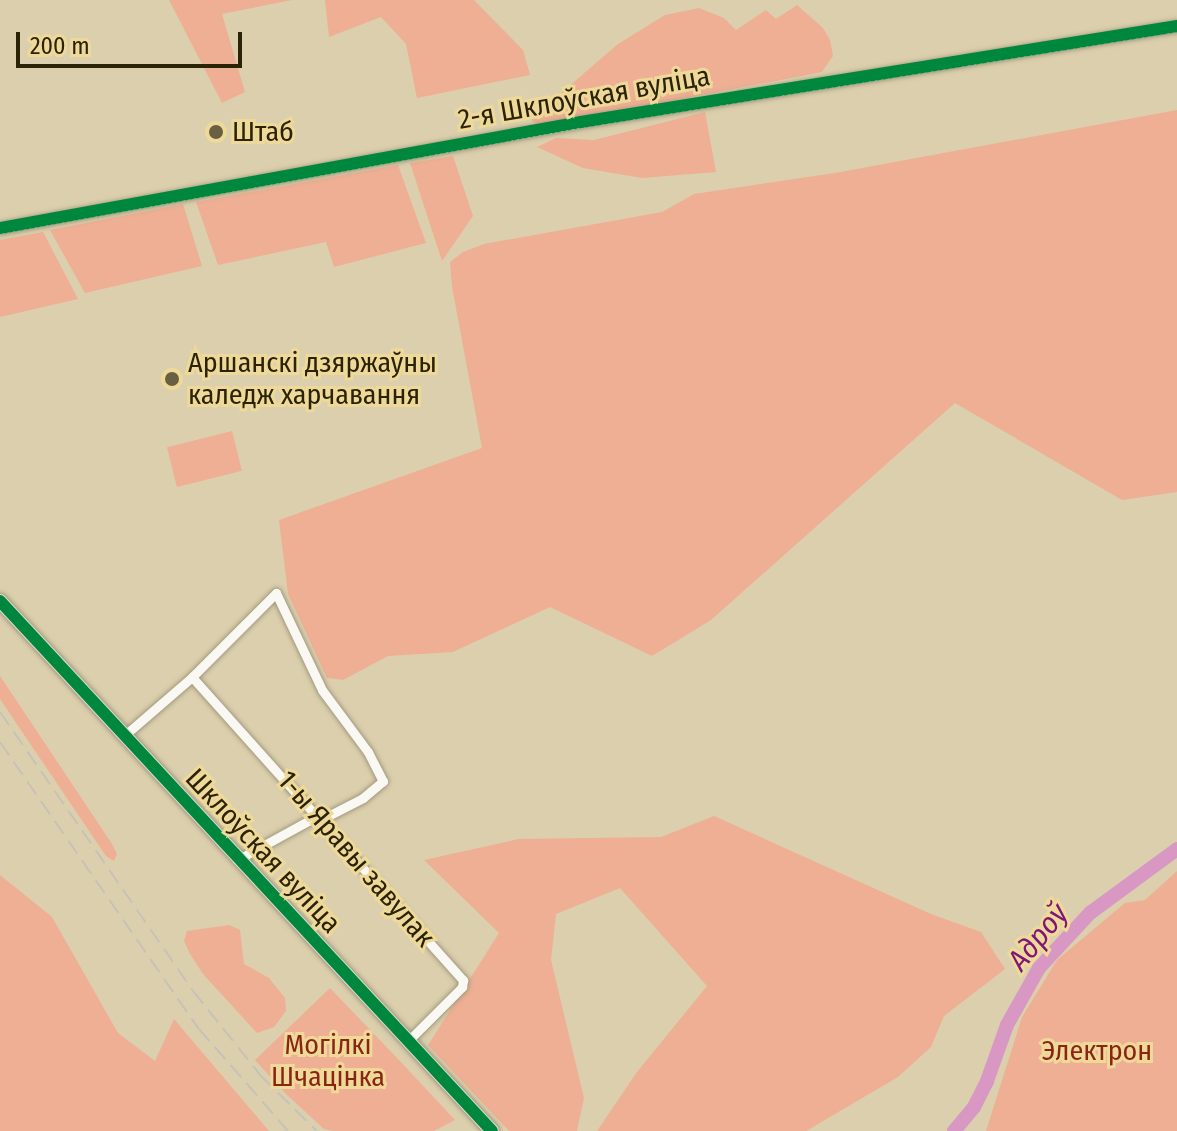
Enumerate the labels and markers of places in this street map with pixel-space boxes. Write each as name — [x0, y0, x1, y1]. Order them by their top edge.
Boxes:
place label: Штаб — [232, 115, 294, 149]
marker: Штаб — [207, 123, 225, 141]
place label: Аршанскі дзяржаўны каледж харчавання — [188, 346, 437, 412]
marker: Аршанскі дзяржаўны каледж харчавання — [163, 370, 181, 388]

